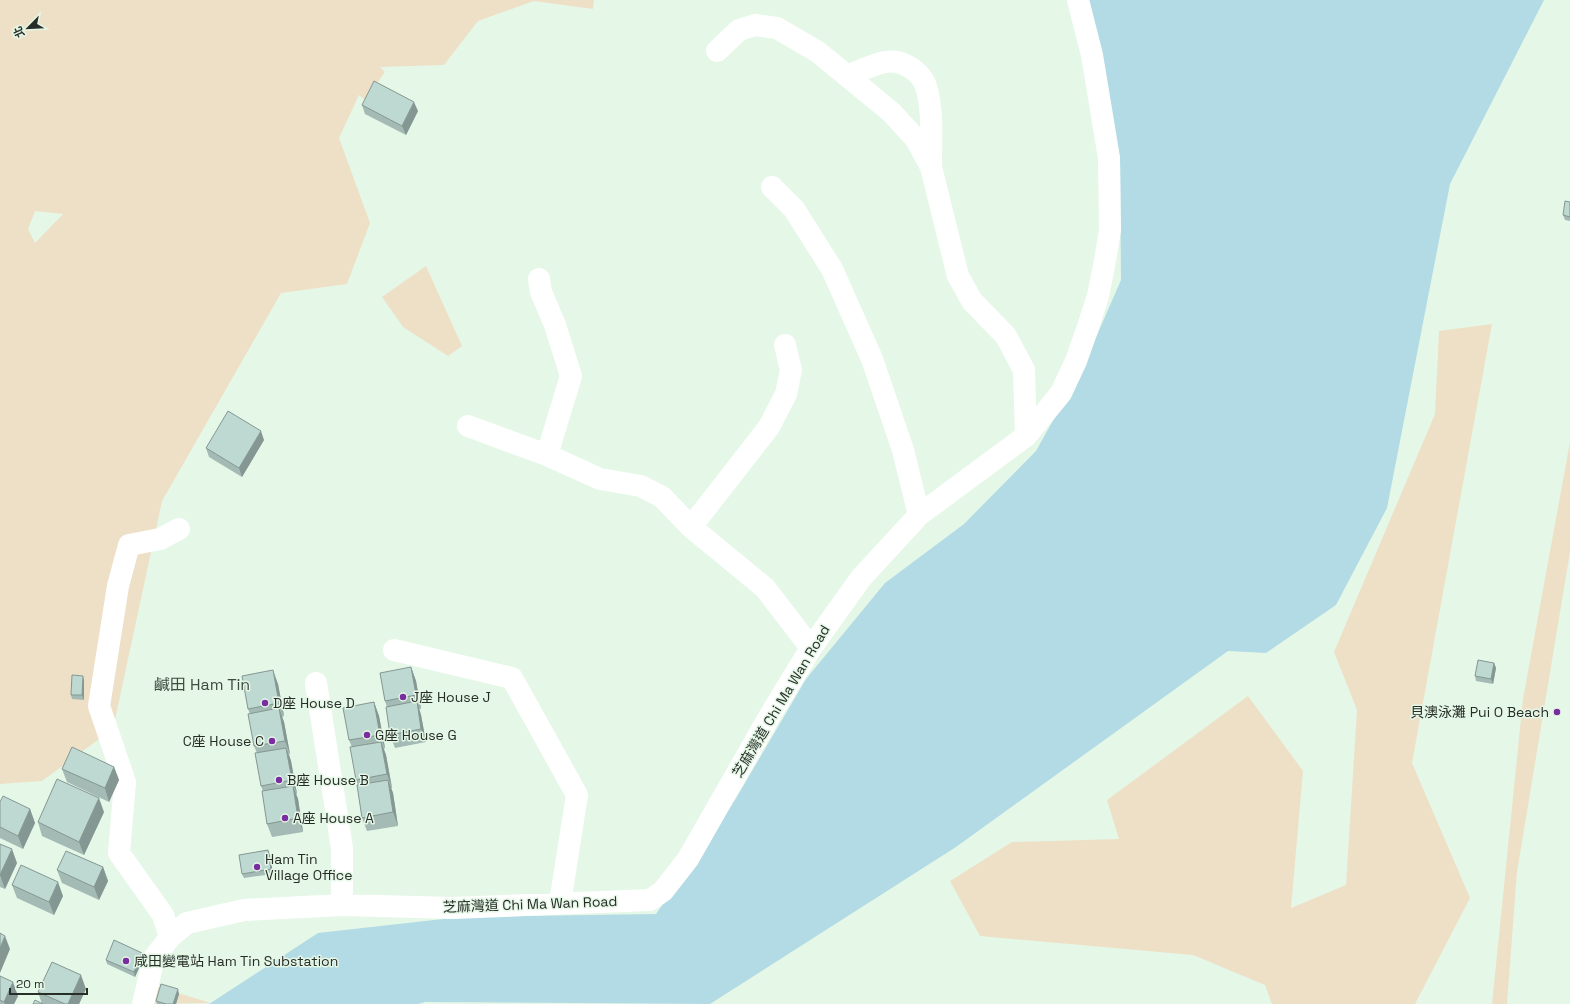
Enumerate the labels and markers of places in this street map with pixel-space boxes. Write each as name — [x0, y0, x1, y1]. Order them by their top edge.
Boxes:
place label: J座 House J — [411, 688, 491, 706]
marker: J座 House J — [398, 692, 408, 702]
place label: D座 House D — [273, 694, 355, 712]
marker: D座 House D — [260, 698, 270, 708]
place label: 貝澳泳灘 Pui O Beach — [1410, 703, 1549, 721]
marker: 貝澳泳灘 Pui O Beach — [1552, 707, 1562, 717]
place label: G座 House G — [375, 726, 457, 744]
marker: G座 House G — [362, 730, 372, 740]
place label: C座 House C — [183, 732, 264, 750]
marker: C座 House C — [267, 736, 277, 746]
place label: B座 House B — [287, 771, 369, 789]
marker: B座 House B — [274, 775, 284, 785]
place label: A座 House A — [293, 809, 374, 827]
marker: A座 House A — [280, 813, 290, 823]
place label: Ham Tin Village Office — [265, 850, 353, 884]
marker: Ham Tin Village Office — [252, 862, 262, 872]
place label: 咸田變電站 Ham Tin Substation — [134, 952, 338, 970]
marker: 咸田變電站 Ham Tin Substation — [121, 956, 131, 966]

